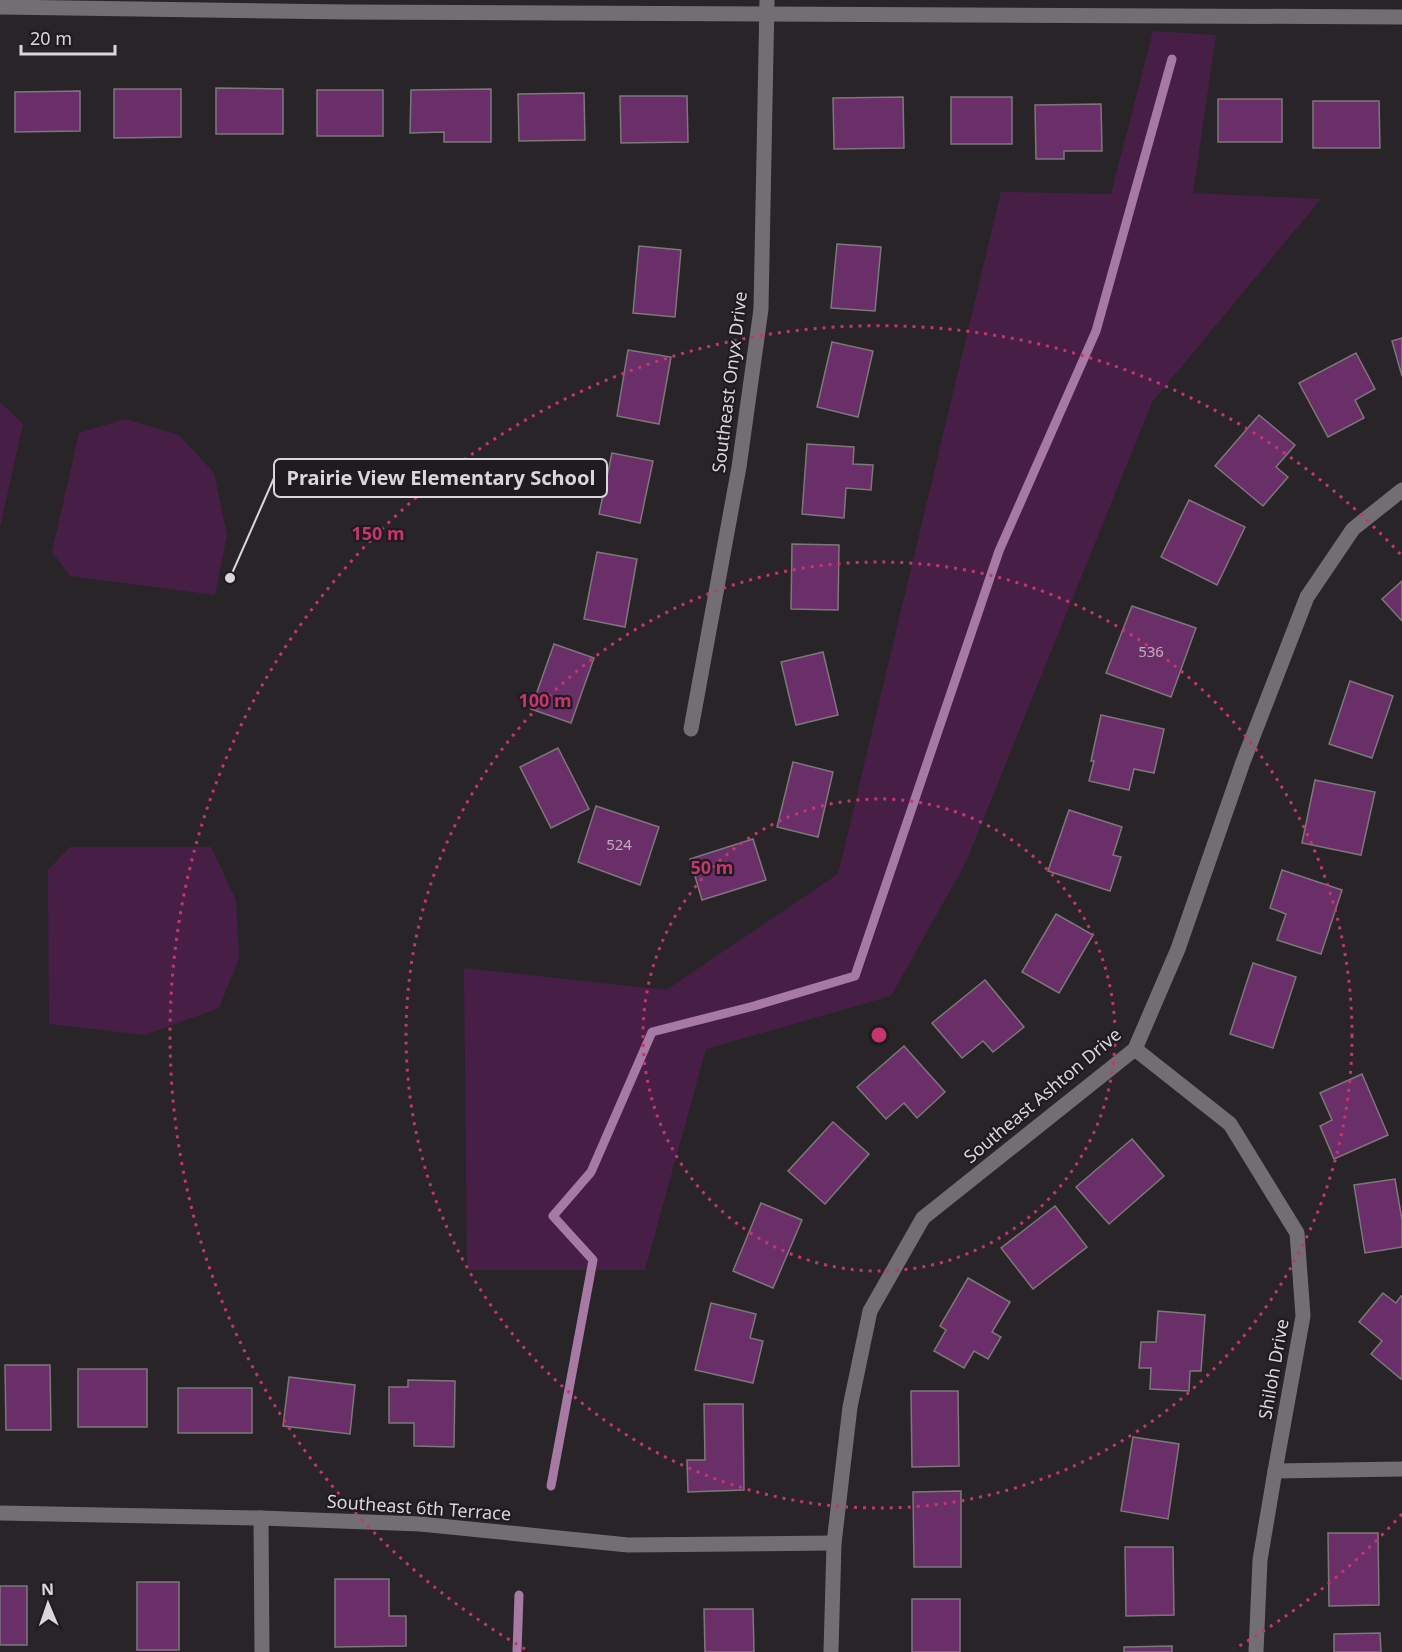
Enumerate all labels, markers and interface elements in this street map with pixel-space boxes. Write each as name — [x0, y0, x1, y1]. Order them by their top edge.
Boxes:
scale bar — [21, 18, 116, 56]
text: 20 m — [30, 26, 72, 50]
street label: Southeast Onyx Drive — [706, 290, 752, 474]
callout: Prairie View Elementary School — [274, 459, 607, 497]
text: Prairie View Elementary School — [287, 464, 595, 491]
text: 150 m — [351, 521, 405, 545]
house number: 536 — [1138, 641, 1164, 661]
text: 100 m — [518, 688, 572, 712]
house number: 524 — [606, 834, 632, 854]
text: 50 m — [691, 855, 733, 879]
street label: Southeast Ashton Drive — [958, 1022, 1126, 1168]
centre of rings — [869, 1025, 889, 1045]
street label: Shiloh Drive — [1252, 1317, 1294, 1421]
street label: Southeast 6th Terrace — [326, 1489, 512, 1525]
north arrow — [18, 1574, 78, 1634]
text: N — [41, 1578, 54, 1600]

